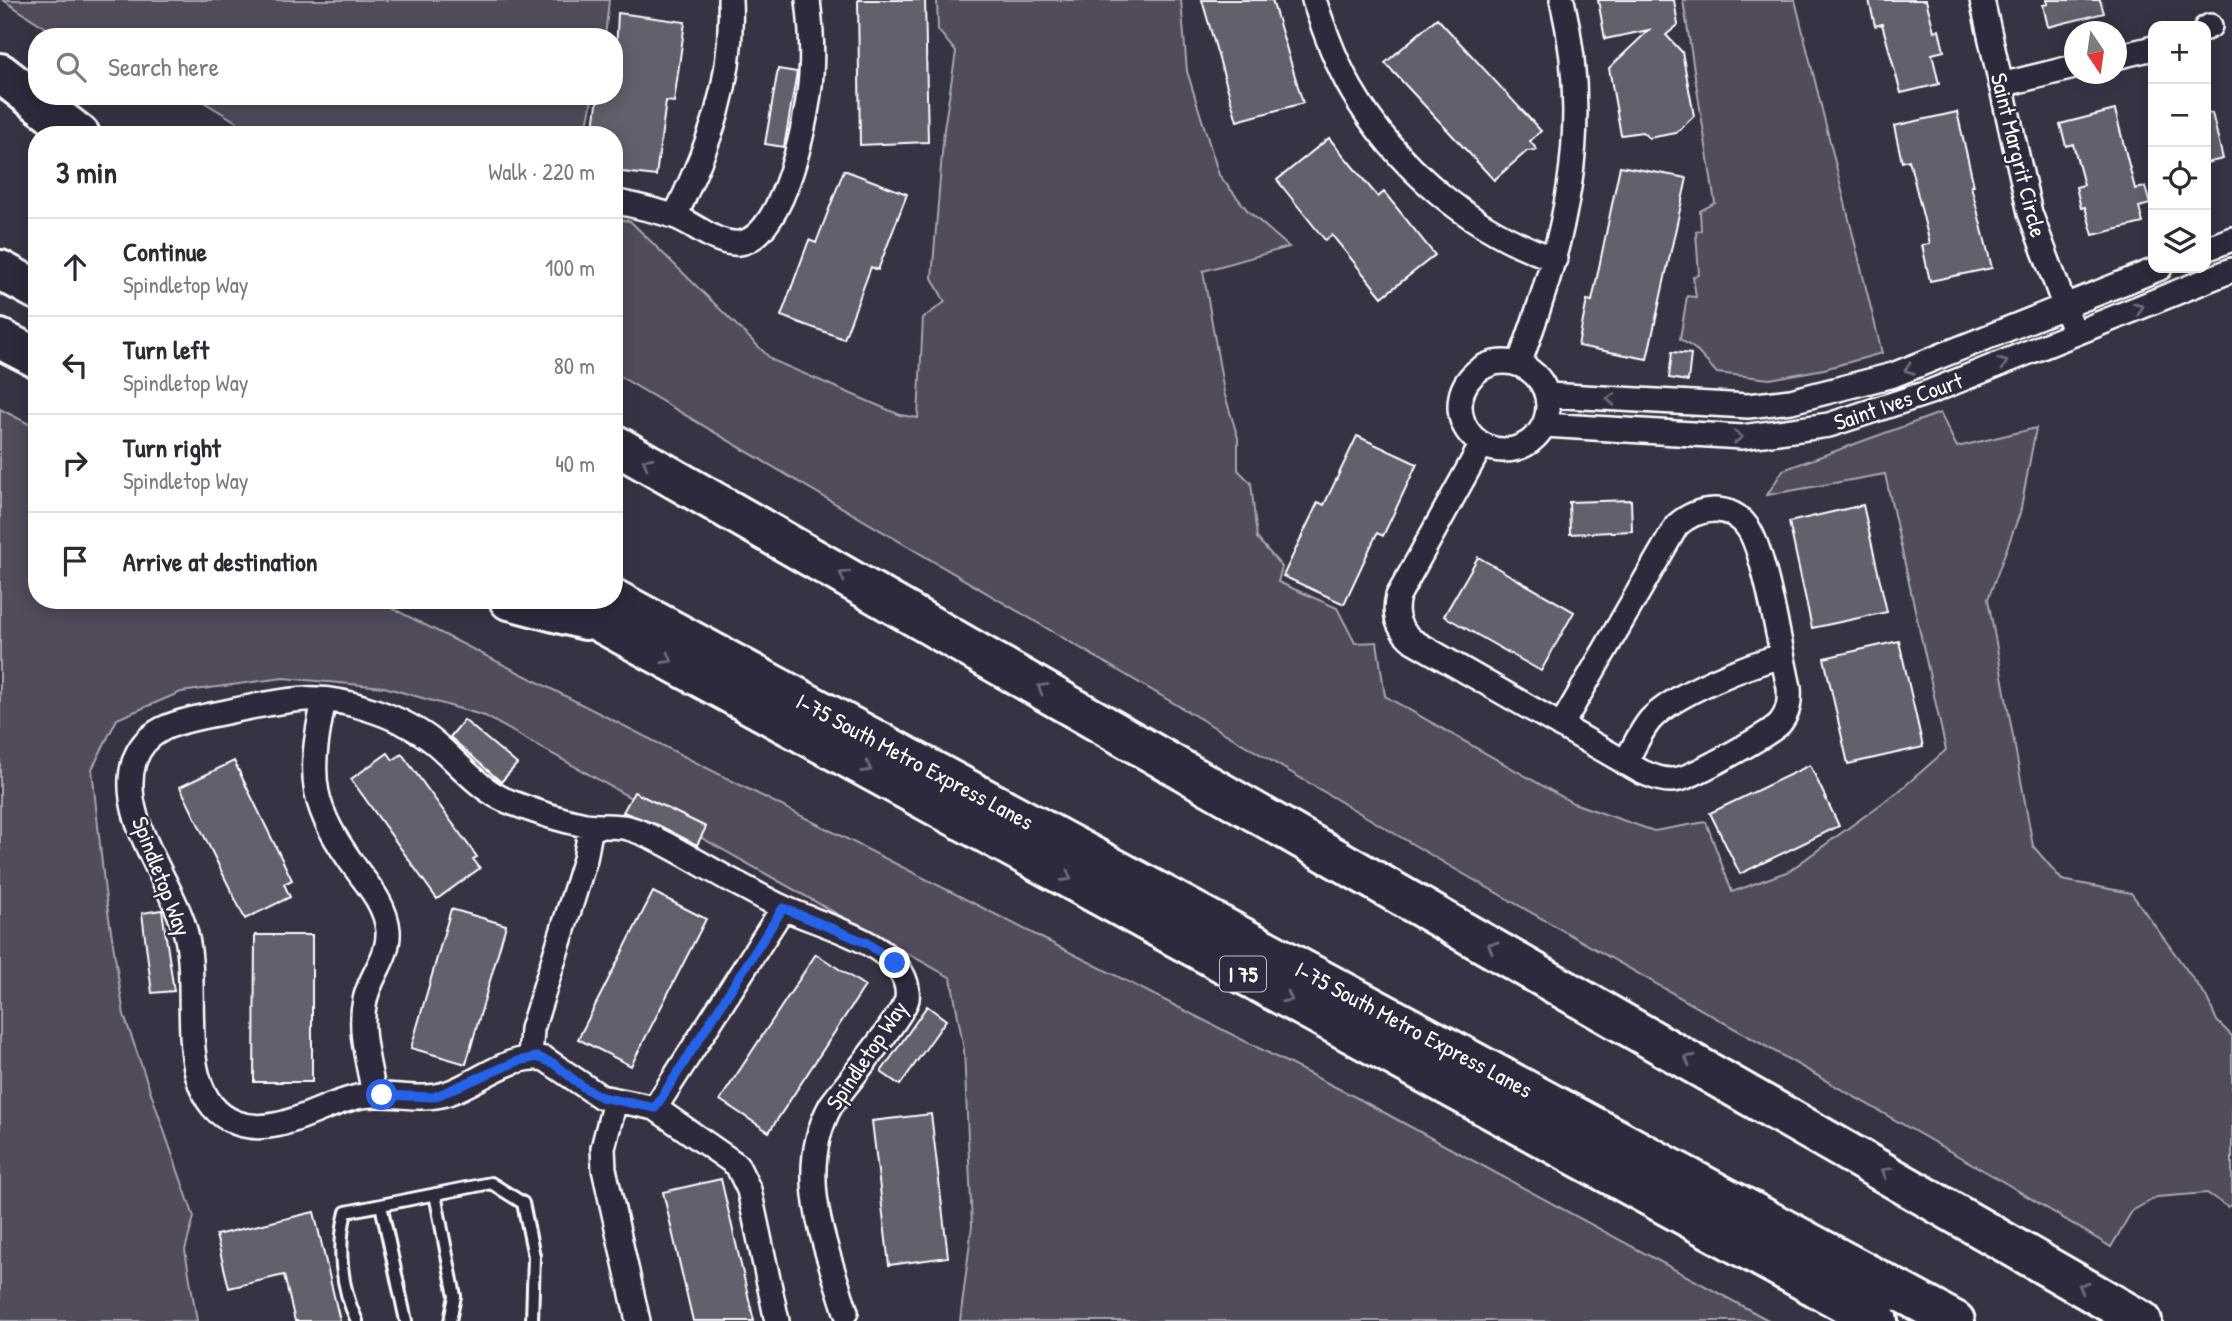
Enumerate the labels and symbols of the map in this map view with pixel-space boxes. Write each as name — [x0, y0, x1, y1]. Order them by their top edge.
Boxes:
north arrow — [2064, 21, 2127, 84]
street label: Saint Margrit Circle — [1984, 70, 2054, 240]
one-way arrow — [2133, 302, 2145, 316]
one-way arrow — [1996, 357, 2008, 371]
one-way arrow — [1904, 360, 1916, 374]
street label: Saint Ives Court — [1830, 364, 1967, 437]
one-way arrow — [1605, 392, 1616, 407]
one-way arrow — [1733, 429, 1744, 444]
one-way arrow — [642, 457, 654, 470]
one-way arrow — [839, 570, 852, 583]
one-way arrow — [660, 651, 673, 664]
one-way arrow — [1037, 683, 1049, 696]
street label: I-75 South Metro Express Lanes — [791, 685, 1039, 837]
one-way arrow — [860, 760, 872, 773]
street label: Spindletop Way — [125, 812, 199, 940]
one-way arrow — [1059, 869, 1072, 883]
one-way arrow — [1487, 941, 1499, 954]
route end — [879, 947, 910, 978]
street label: I-75 South Metro Express Lanes — [1290, 953, 1538, 1105]
road number: I 75 — [1220, 956, 1266, 992]
one-way arrow — [1281, 990, 1293, 1003]
street label: Spindletop Way — [818, 994, 914, 1116]
one-way arrow — [1684, 1054, 1697, 1067]
route start — [366, 1079, 397, 1110]
one-way arrow — [1881, 1168, 1894, 1181]
one-way arrow — [2078, 1282, 2090, 1295]

